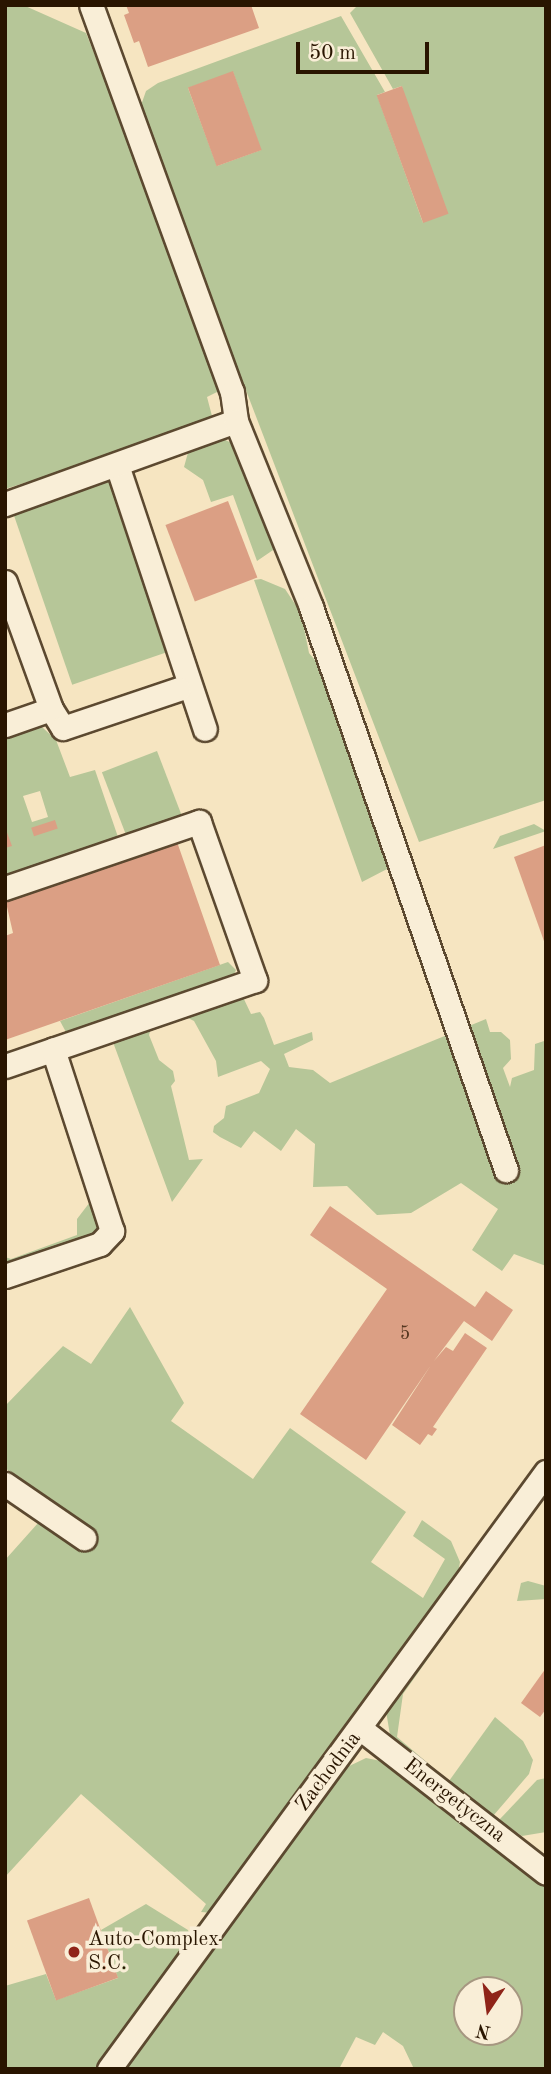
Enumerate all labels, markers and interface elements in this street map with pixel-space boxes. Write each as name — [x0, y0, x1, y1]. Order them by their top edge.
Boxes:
scale bar — [299, 28, 432, 72]
text: 50 m — [309, 43, 356, 64]
house number: 5 — [400, 1323, 410, 1345]
street label: Zachodnia — [291, 1727, 367, 1817]
street label: Energetyczna — [398, 1753, 510, 1849]
place label: Auto-Complex S.C. — [88, 1927, 219, 1977]
marker: Auto-Complex S.C. — [66, 1944, 82, 1960]
north arrow — [453, 1976, 523, 2046]
text: N — [474, 2019, 493, 2041]

